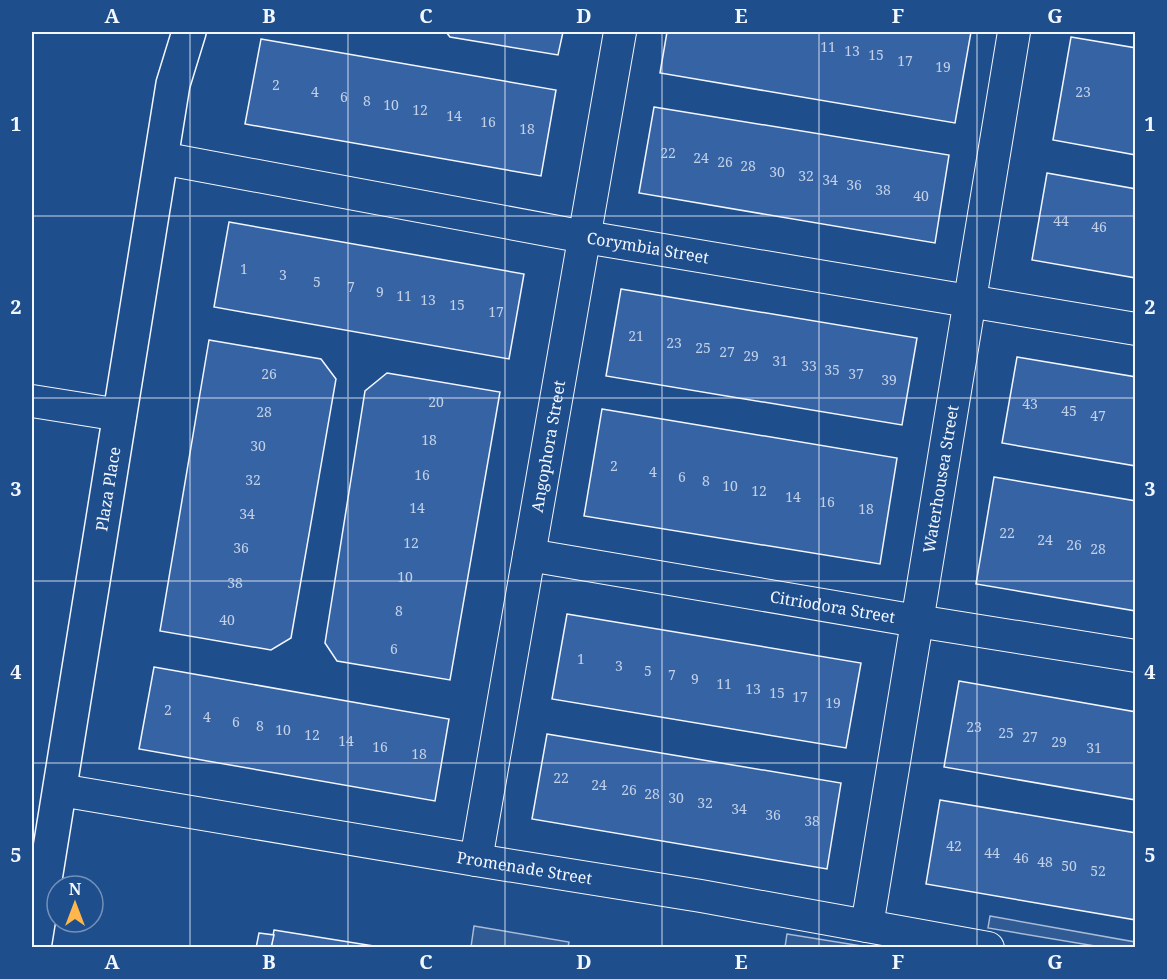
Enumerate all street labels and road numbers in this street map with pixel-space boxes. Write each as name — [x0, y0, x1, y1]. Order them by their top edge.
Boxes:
street label: Corymbia Street — [585, 226, 711, 269]
street label: Angophora Street — [526, 378, 570, 514]
street label: Waterhousea Street — [918, 403, 964, 555]
street label: Plaza Place — [90, 445, 125, 533]
street label: Citriodora Street — [768, 585, 897, 628]
street label: Promenade Street — [455, 846, 594, 889]

